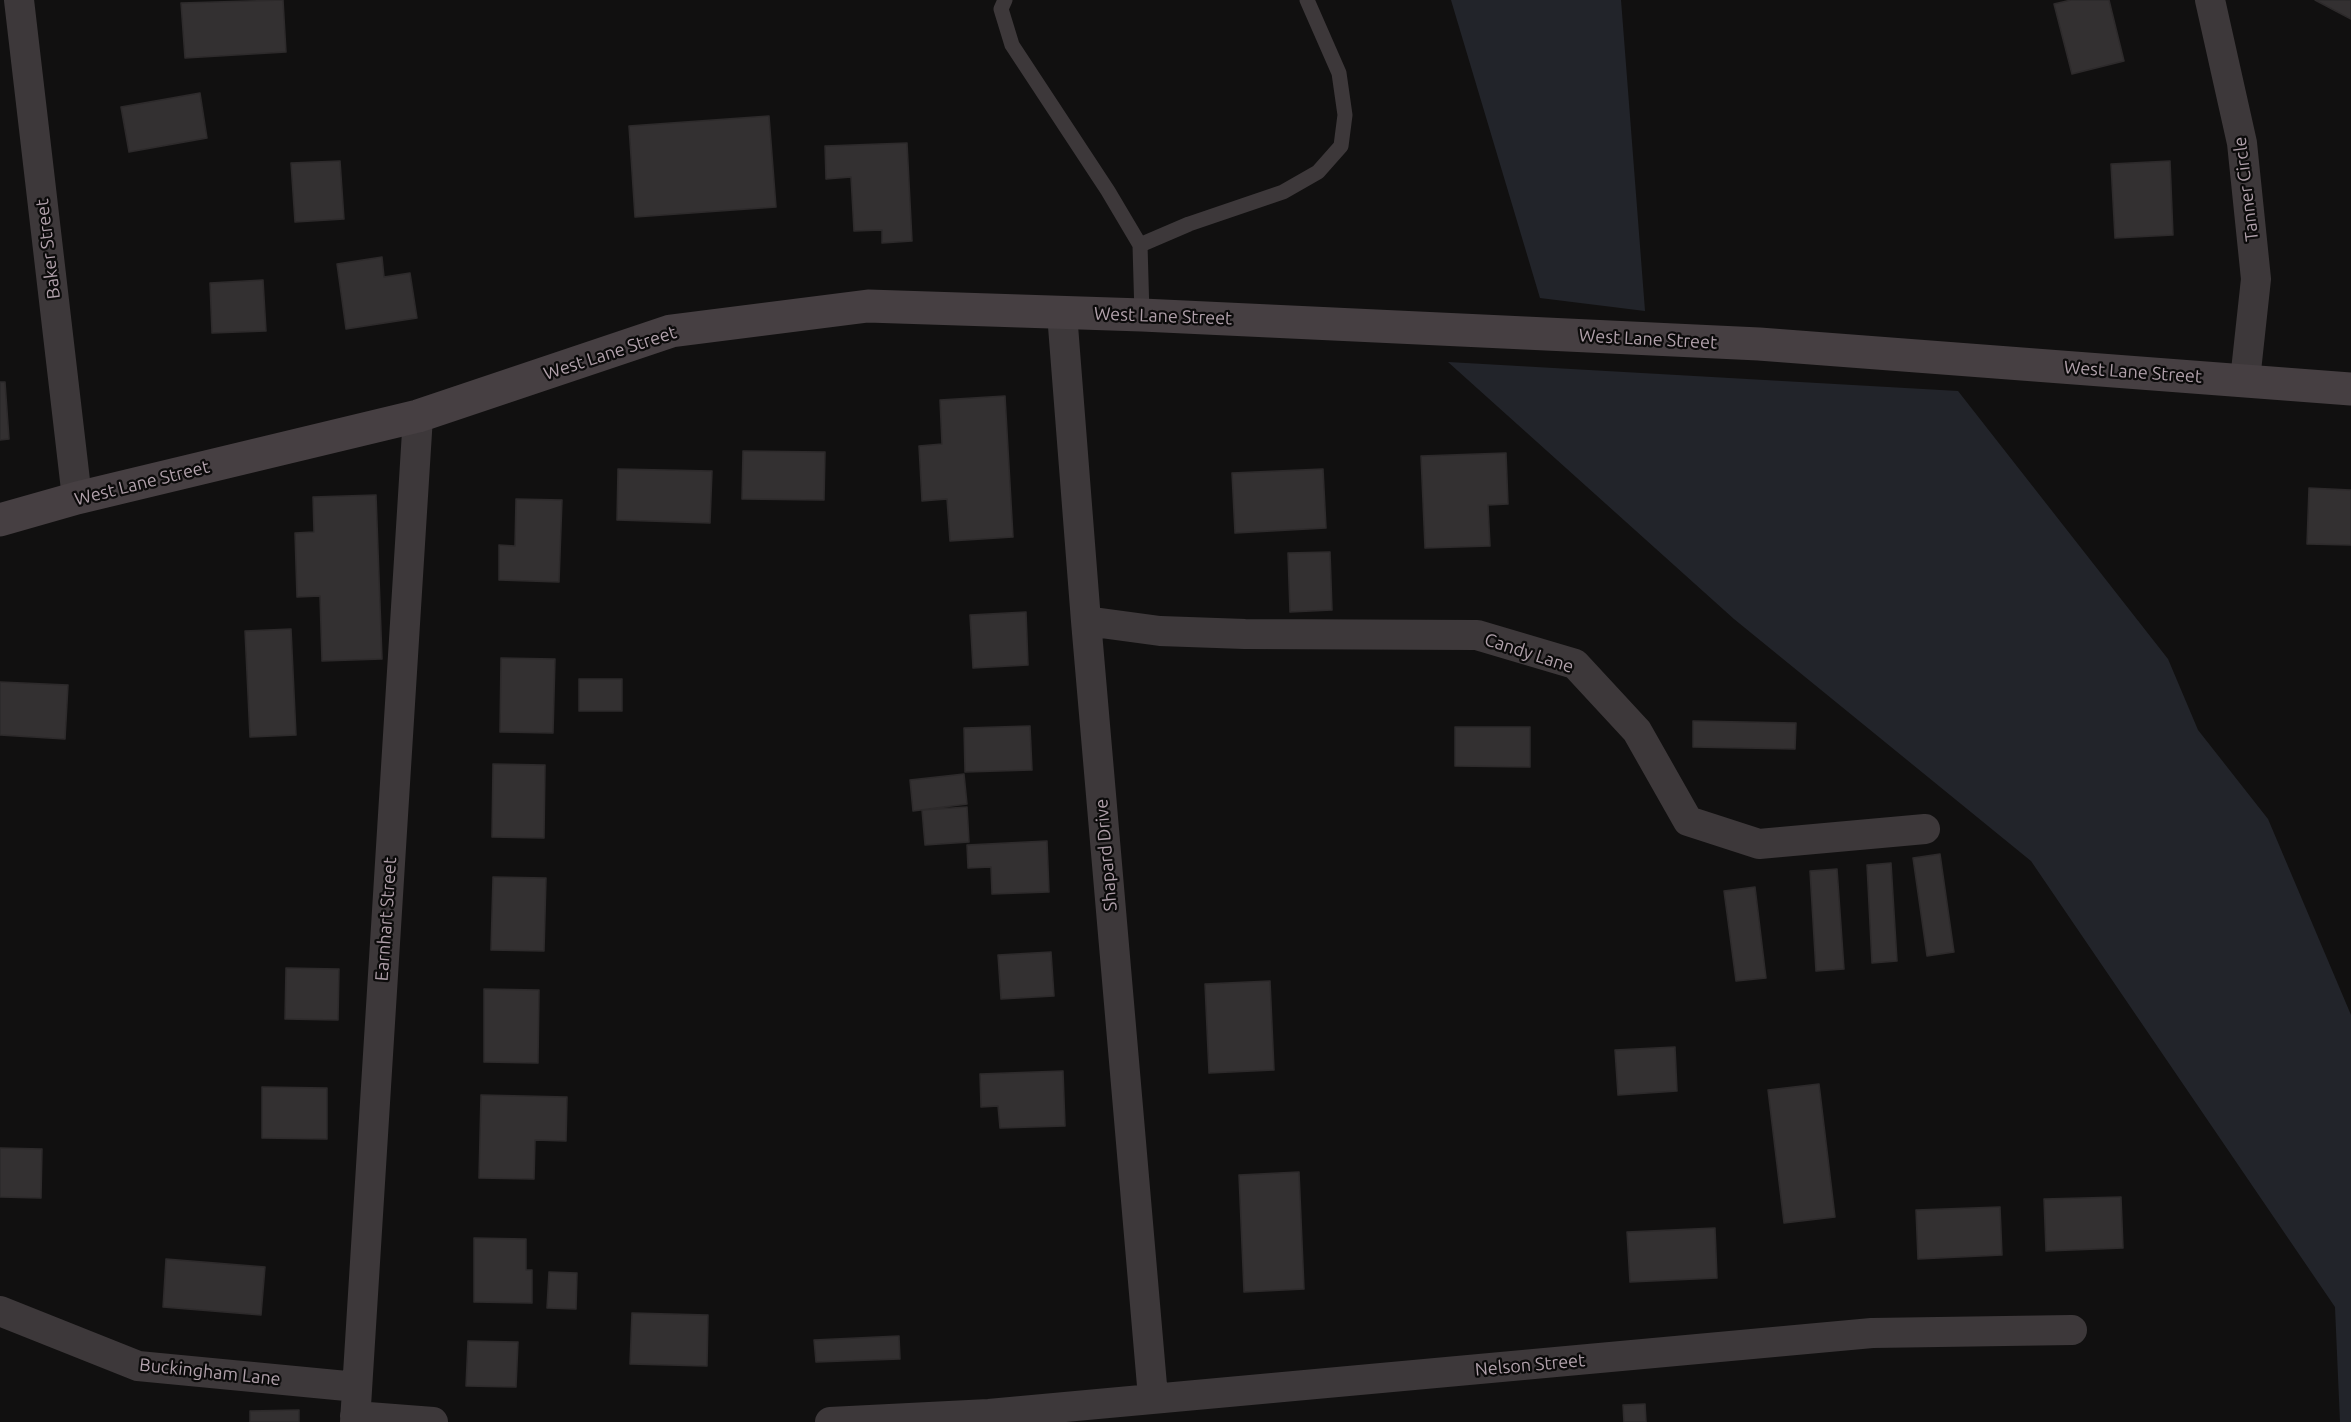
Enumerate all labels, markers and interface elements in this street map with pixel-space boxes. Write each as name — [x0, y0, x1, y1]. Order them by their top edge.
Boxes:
street label: Tanner Circle — [2229, 135, 2263, 243]
street label: Baker Street — [31, 198, 65, 300]
street label: West Lane Street — [1093, 303, 1233, 329]
street label: West Lane Street — [541, 321, 679, 385]
street label: West Lane Street — [1578, 325, 1718, 353]
street label: West Lane Street — [2063, 356, 2203, 388]
street label: West Lane Street — [72, 456, 212, 510]
street label: Candy Lane — [1482, 628, 1576, 678]
street label: Shapard Drive — [1090, 798, 1122, 912]
street label: Earnhart Street — [371, 856, 401, 982]
street label: Nelson Street — [1474, 1349, 1586, 1381]
street label: Buckingham Lane — [138, 1354, 282, 1390]

